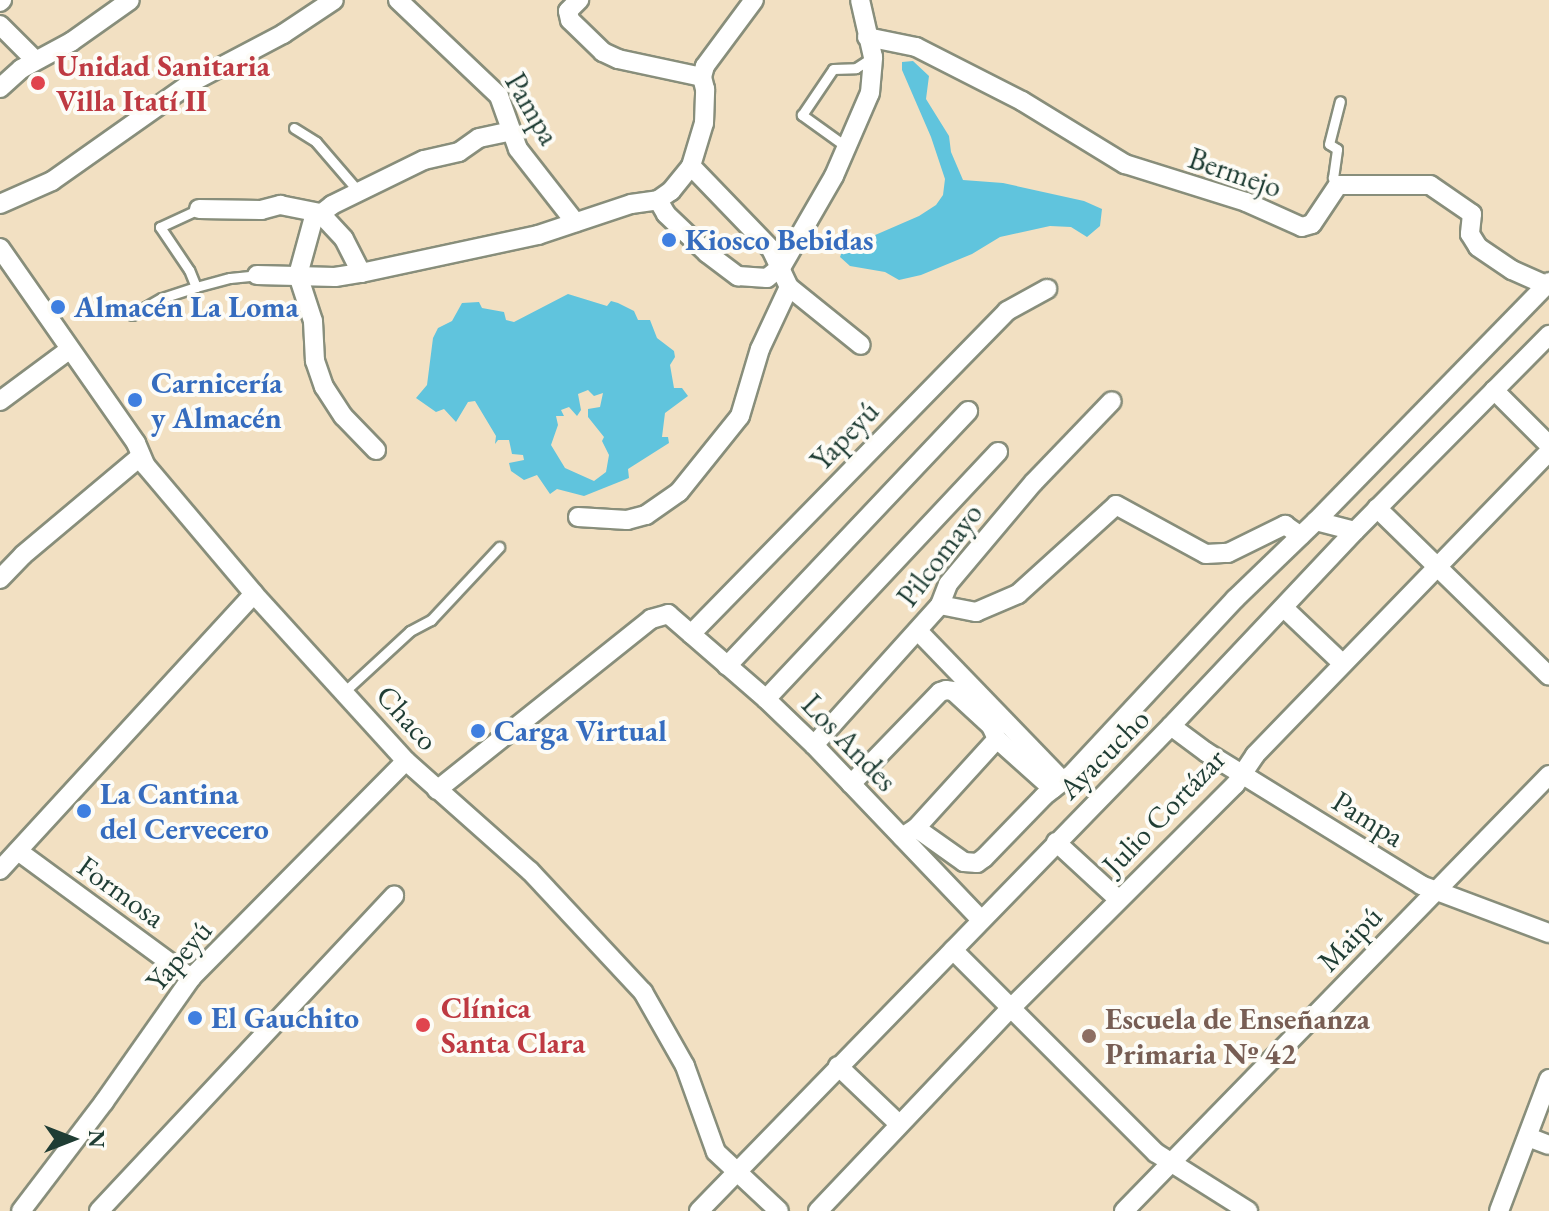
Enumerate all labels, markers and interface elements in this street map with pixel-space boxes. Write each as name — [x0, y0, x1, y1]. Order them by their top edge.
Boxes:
place label: Unidad Sanitaria Villa Itatí II — [56, 48, 270, 118]
street label: Pampa — [497, 67, 567, 151]
marker: Unidad Sanitaria Villa Itatí II — [27, 72, 49, 94]
street label: Bermejo — [1184, 140, 1286, 206]
place label: Kiosco Bebidas — [685, 222, 874, 258]
marker: Kiosco Bebidas — [660, 231, 678, 249]
place label: Almacén La Loma — [74, 289, 299, 325]
marker: Almacén La Loma — [49, 298, 67, 316]
place label: Carnicería y Almacén — [151, 365, 282, 436]
marker: Carnicería y Almacén — [126, 391, 144, 409]
street label: Yapeyú — [803, 394, 887, 478]
street label: Pilcomayo — [890, 496, 990, 614]
street label: Chaco — [368, 678, 446, 758]
street label: Los Andes — [794, 687, 904, 799]
street label: Ayacucho — [1051, 701, 1157, 807]
place label: Carga Virtual — [494, 713, 667, 749]
marker: Carga Virtual — [469, 722, 487, 740]
street label: Julio Cortázar — [1095, 741, 1233, 883]
place label: La Cantina del Cervecero — [100, 776, 269, 846]
street label: Pampa — [1326, 783, 1410, 855]
marker: La Cantina del Cervecero — [75, 802, 93, 820]
street label: Formosa — [70, 848, 172, 936]
street label: Maipú — [1310, 899, 1390, 979]
street label: Yapeyú — [138, 913, 220, 999]
place label: Clínica Santa Clara — [441, 990, 585, 1060]
place label: El Gauchito — [211, 1000, 359, 1036]
place label: Escuela de Enseñanza Primaria Nº 42 — [1105, 1001, 1370, 1072]
marker: El Gauchito — [186, 1009, 204, 1027]
marker: Clínica Santa Clara — [412, 1014, 434, 1036]
marker: Escuela de Enseñanza Primaria Nº 42 — [1080, 1027, 1098, 1045]
north arrow — [32, 1099, 112, 1179]
text: N — [82, 1130, 111, 1148]

